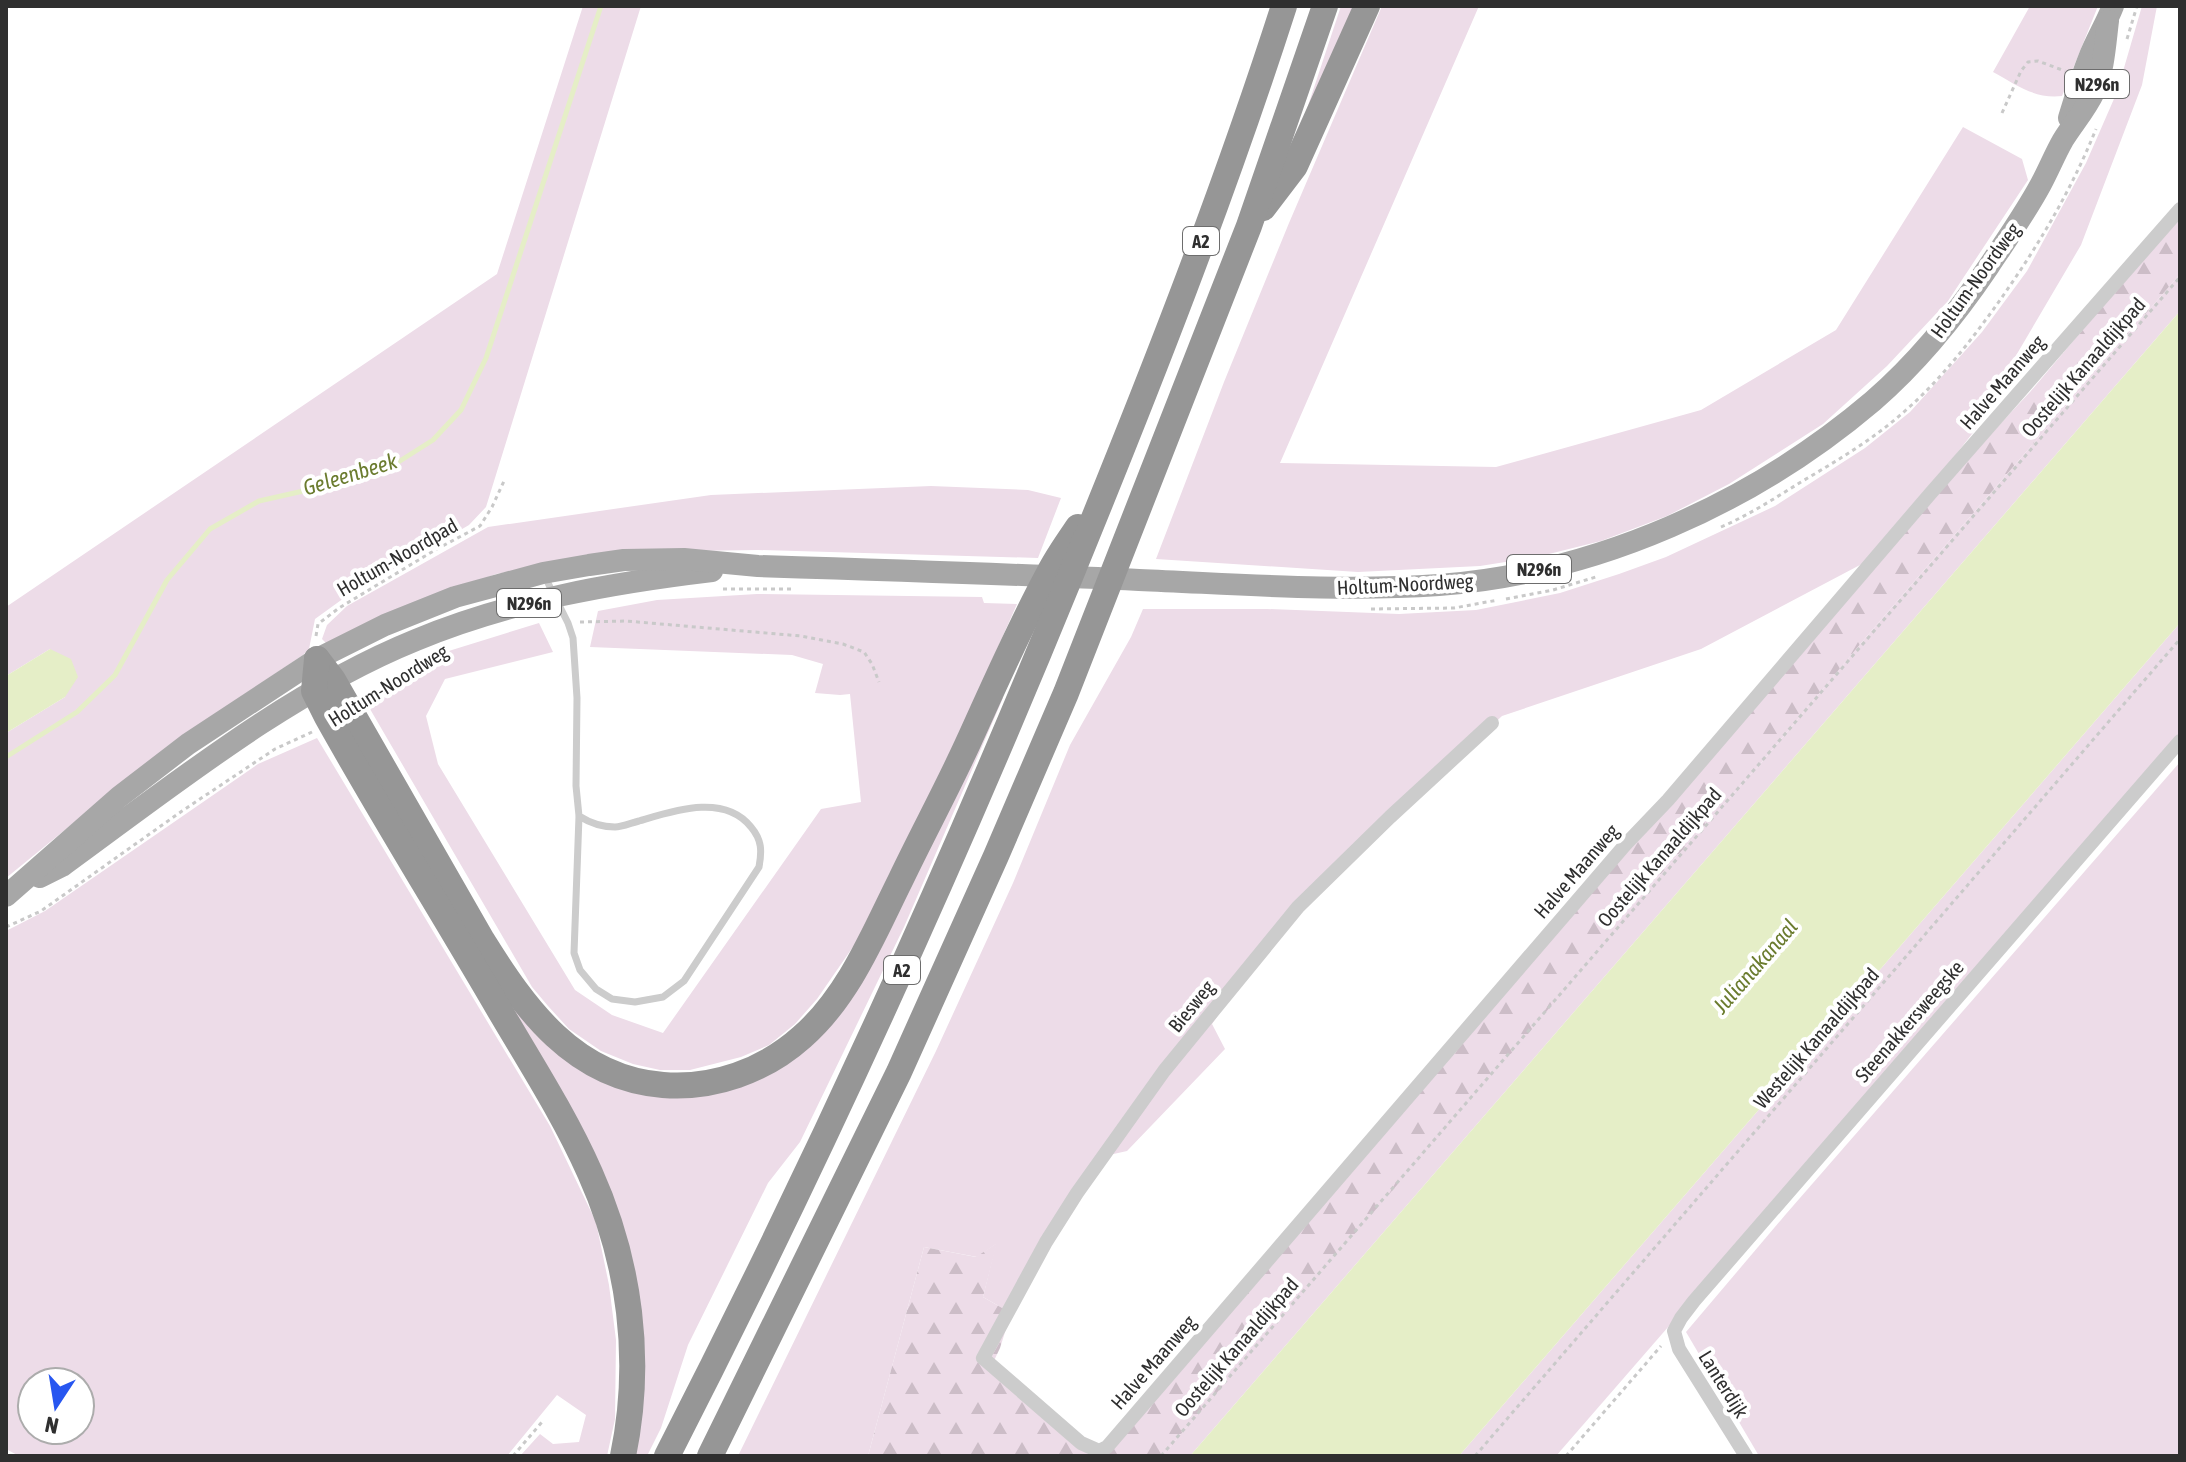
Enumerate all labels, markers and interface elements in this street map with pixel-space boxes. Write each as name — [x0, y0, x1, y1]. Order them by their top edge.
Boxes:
road number: N296n — [2065, 70, 2129, 98]
street label: Holtum-Noordweg — [1926, 218, 2025, 342]
road number: A2 — [1183, 227, 1219, 255]
street label: Oostelijk Kanaaldijkpad — [2016, 293, 2150, 441]
street label: Halve Maanweg — [1955, 330, 2049, 434]
water label: Geleenbeek — [300, 447, 400, 501]
street label: Holtum-Noordpad — [333, 513, 461, 601]
road number: N296n — [1507, 555, 1571, 583]
street label: Holtum-Noordweg — [1336, 569, 1474, 599]
road number: N296n — [497, 589, 561, 617]
street label: Holtum-Noordweg — [324, 639, 452, 731]
street label: Oostelijk Kanaaldijkpad — [1592, 783, 1726, 931]
street label: Halve Maanweg — [1529, 819, 1623, 923]
water label: Julianakanaal — [1706, 914, 1803, 1019]
road number: A2 — [884, 956, 920, 984]
street label: Steenakkersweegske — [1850, 956, 1968, 1086]
street label: Westelijk Kanaaldijkpad — [1749, 963, 1883, 1113]
street label: Biesweg — [1163, 975, 1219, 1036]
street label: Oostelijk Kanaaldijkpad — [1169, 1273, 1303, 1421]
street label: Halve Maanweg — [1106, 1310, 1200, 1414]
street label: Lanterdijk — [1694, 1346, 1754, 1422]
north arrow — [16, 1366, 96, 1446]
text: N — [43, 1411, 61, 1440]

